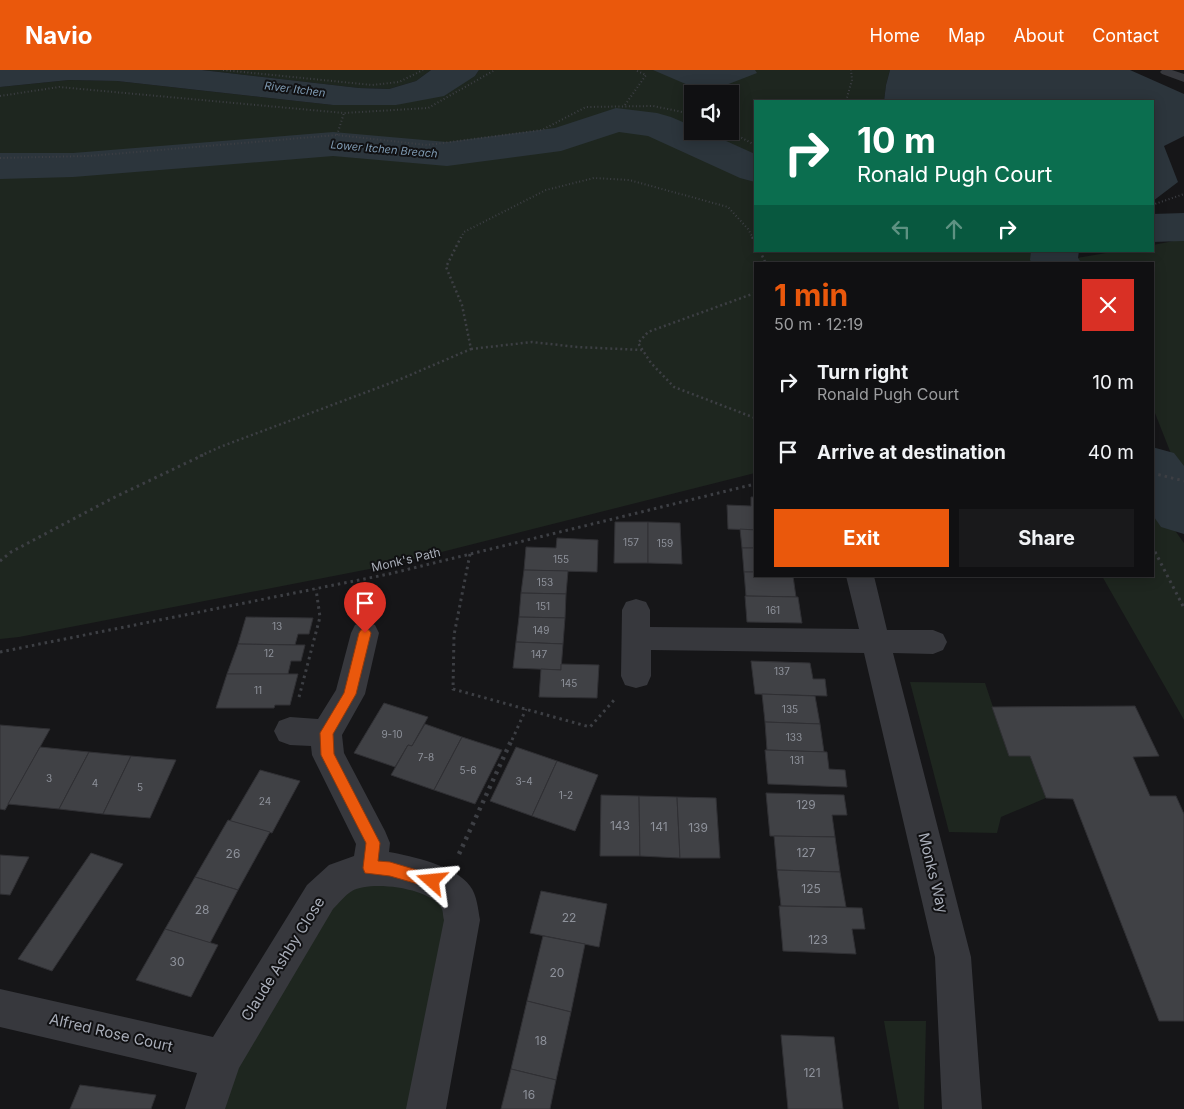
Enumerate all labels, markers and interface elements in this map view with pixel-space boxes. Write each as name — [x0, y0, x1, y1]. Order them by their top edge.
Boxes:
text: Navio — [25, 21, 92, 50]
text: Home — [870, 25, 920, 46]
text: Map — [948, 25, 985, 46]
text: About — [1013, 25, 1064, 46]
text: Contact — [1092, 25, 1159, 46]
water label: River Itchen — [264, 78, 327, 100]
map controls — [684, 85, 739, 140]
button: sound — [684, 85, 739, 140]
text: 10 m — [857, 119, 936, 161]
icon: right — [774, 120, 839, 185]
water label: Lower Itchen Breach — [330, 137, 439, 161]
text: Ronald Pugh Court — [857, 161, 1052, 187]
icon: left — [887, 215, 915, 243]
icon: ahead — [940, 215, 968, 243]
icon: right — [993, 215, 1021, 243]
text: 1 min — [774, 277, 848, 313]
button: close — [1082, 279, 1134, 331]
text: 50 m · 12:19 — [774, 314, 863, 334]
text: Turn right — [817, 361, 908, 384]
icon: right — [774, 368, 802, 396]
text: 10 m — [1092, 371, 1134, 394]
text: Ronald Pugh Court — [817, 384, 959, 404]
icon: arrive — [774, 438, 802, 466]
text: Arrive at destination — [817, 441, 1006, 464]
text: 40 m — [1088, 441, 1134, 464]
button: Exit — [774, 509, 949, 567]
button: Share — [959, 509, 1134, 567]
house number: 157 — [623, 536, 639, 548]
house number: 159 — [657, 537, 673, 549]
street label: Monk's Path — [370, 544, 442, 575]
house number: 155 — [553, 553, 569, 565]
house number: 153 — [537, 576, 553, 588]
pin — [344, 582, 386, 633]
icon: arrive — [351, 589, 379, 617]
house number: 151 — [536, 600, 550, 612]
house number: 161 — [766, 604, 780, 616]
house number: 13 — [272, 620, 282, 632]
house number: 149 — [533, 624, 549, 636]
house number: 12 — [264, 647, 274, 659]
house number: 147 — [531, 648, 547, 660]
house number: 137 — [774, 665, 790, 677]
house number: 145 — [561, 677, 577, 689]
house number: 11 — [254, 684, 262, 696]
house number: 135 — [782, 703, 798, 715]
house number: 9-10 — [381, 728, 403, 740]
house number: 133 — [786, 731, 802, 743]
house number: 7-8 — [418, 751, 434, 763]
house number: 131 — [790, 754, 804, 766]
house number: 5-6 — [460, 764, 476, 776]
house number: 3 — [46, 772, 52, 784]
house number: 3-4 — [515, 775, 533, 787]
house number: 4 — [92, 777, 98, 789]
house number: 5 — [137, 781, 143, 793]
house number: 1-2 — [559, 789, 573, 801]
house number: 24 — [259, 795, 271, 807]
house number: 129 — [796, 797, 816, 812]
house number: 143 — [610, 818, 630, 833]
house number: 141 — [650, 819, 668, 834]
house number: 139 — [688, 820, 708, 835]
street label: Monks Way — [914, 831, 953, 916]
house number: 127 — [797, 845, 816, 860]
house number: 26 — [226, 846, 240, 861]
position arrow — [405, 854, 457, 906]
house number: 125 — [801, 881, 821, 896]
street label: Claude Ashby Close — [237, 893, 329, 1024]
house number: 28 — [195, 902, 209, 917]
house number: 22 — [562, 910, 576, 925]
house number: 123 — [808, 932, 828, 947]
house number: 30 — [170, 954, 184, 969]
house number: 20 — [550, 965, 564, 980]
street label: Alfred Rose Court — [48, 1009, 175, 1056]
house number: 18 — [535, 1033, 547, 1048]
house number: 121 — [803, 1065, 821, 1080]
house number: 16 — [523, 1087, 535, 1102]

